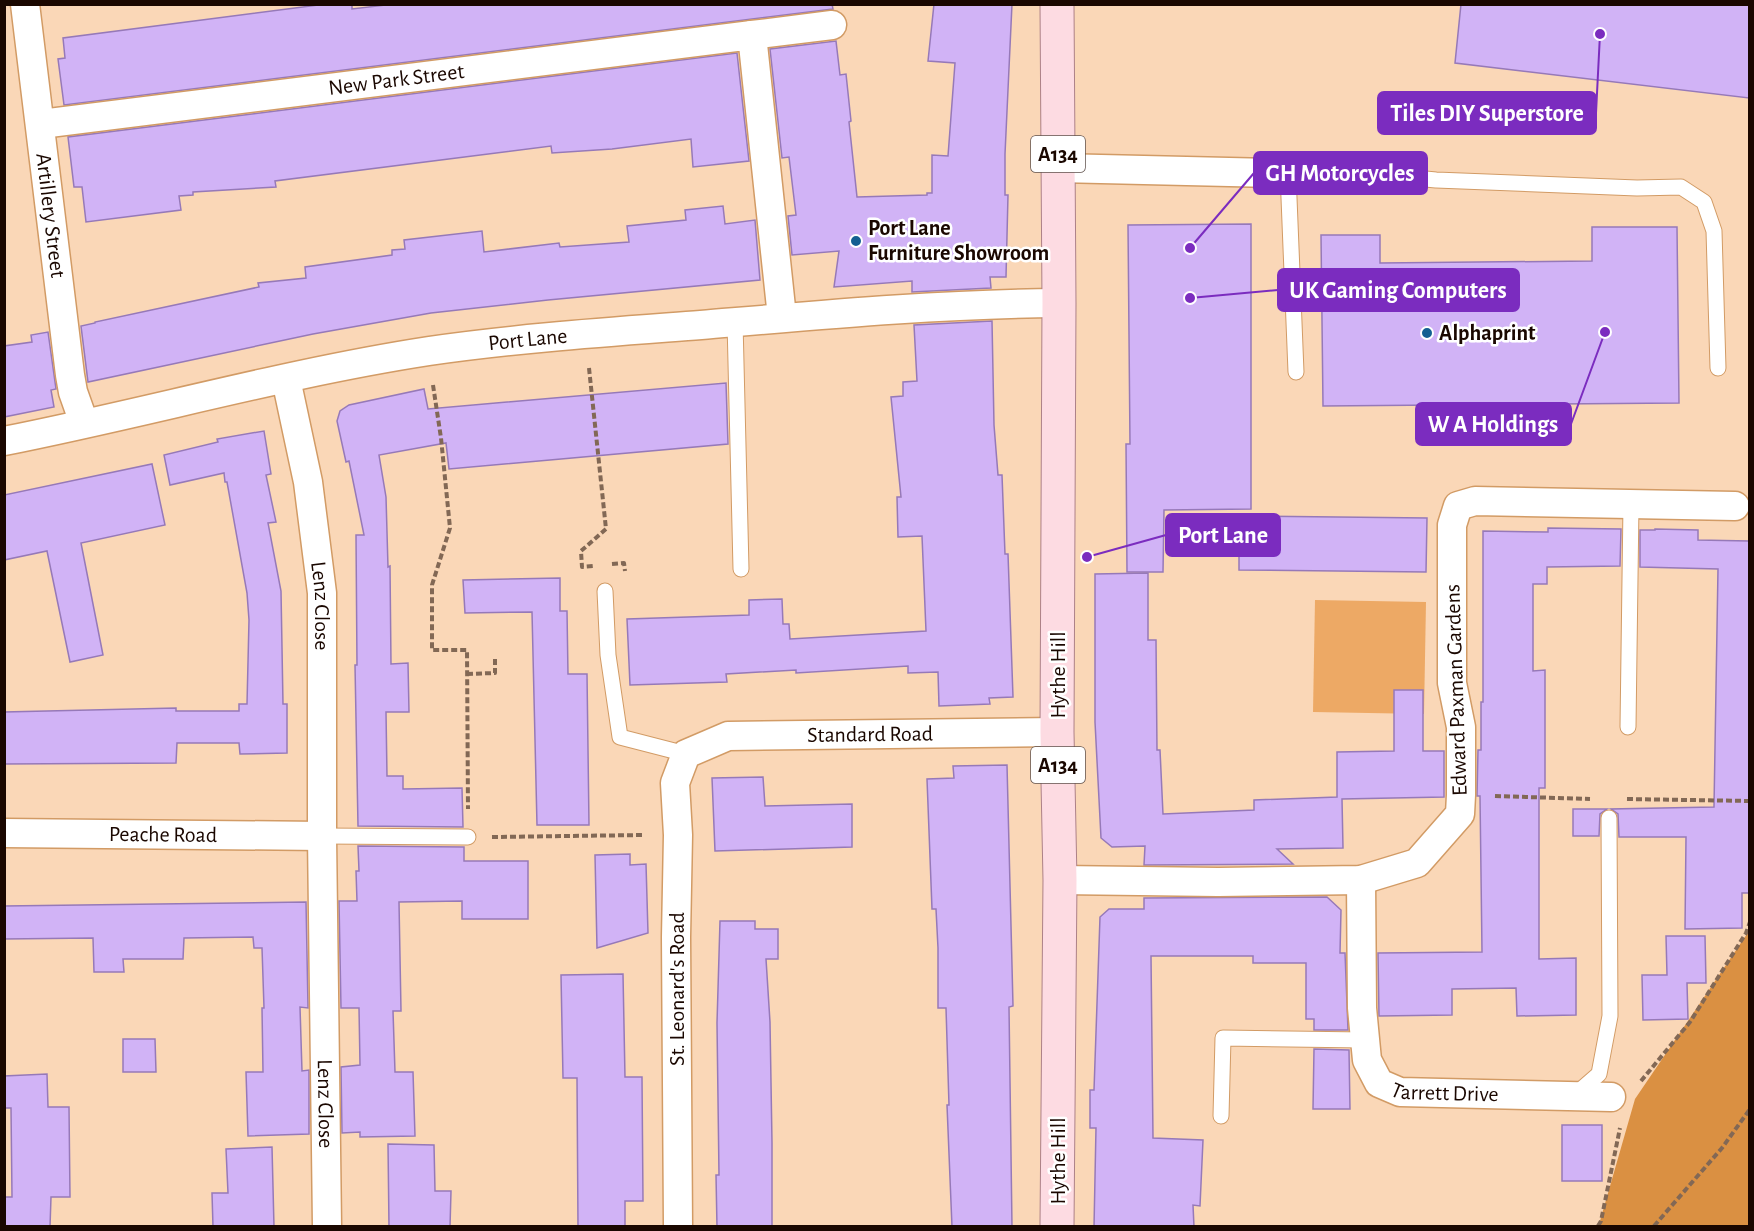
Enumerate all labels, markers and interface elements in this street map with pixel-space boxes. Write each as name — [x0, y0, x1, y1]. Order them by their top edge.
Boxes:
street label: New Park Street — [327, 60, 465, 99]
callout: Tiles DIY Superstore — [1378, 92, 1596, 134]
text: Tiles DIY Superstore — [1390, 102, 1584, 126]
road number: A134 — [1031, 136, 1085, 172]
street label: Artillery Street — [32, 152, 69, 279]
callout: GH Motorcycles — [1254, 152, 1427, 194]
text: GH Motorcycles — [1266, 162, 1414, 186]
place label: Port Lane Furniture Showroom — [868, 217, 1049, 264]
marker: Port Lane Furniture Showroom — [849, 234, 863, 248]
callout: UK Gaming Computers — [1278, 269, 1519, 311]
text: UK Gaming Computers — [1289, 279, 1507, 303]
place label: Alphaprint — [1439, 322, 1536, 344]
street label: Port Lane — [487, 325, 568, 354]
marker: Alphaprint — [1420, 326, 1434, 340]
callout: W A Holdings — [1416, 403, 1571, 445]
text: W A Holdings — [1428, 413, 1558, 437]
callout: Port Lane — [1166, 514, 1280, 556]
text: Port Lane — [1178, 524, 1268, 548]
street label: Lenz Close — [307, 560, 333, 650]
street label: Edward Paxman Gardens — [1441, 584, 1471, 796]
street label: Hythe Hill — [1047, 631, 1069, 719]
street label: Standard Road — [807, 723, 933, 746]
road number: A134 — [1031, 747, 1085, 783]
street label: Peache Road — [109, 823, 217, 846]
street label: St. Leonard's Road — [666, 912, 688, 1066]
street label: Lenz Close — [314, 1059, 337, 1148]
street label: Tarrett Drive — [1388, 1079, 1499, 1105]
street label: Hythe Hill — [1047, 1117, 1069, 1205]

